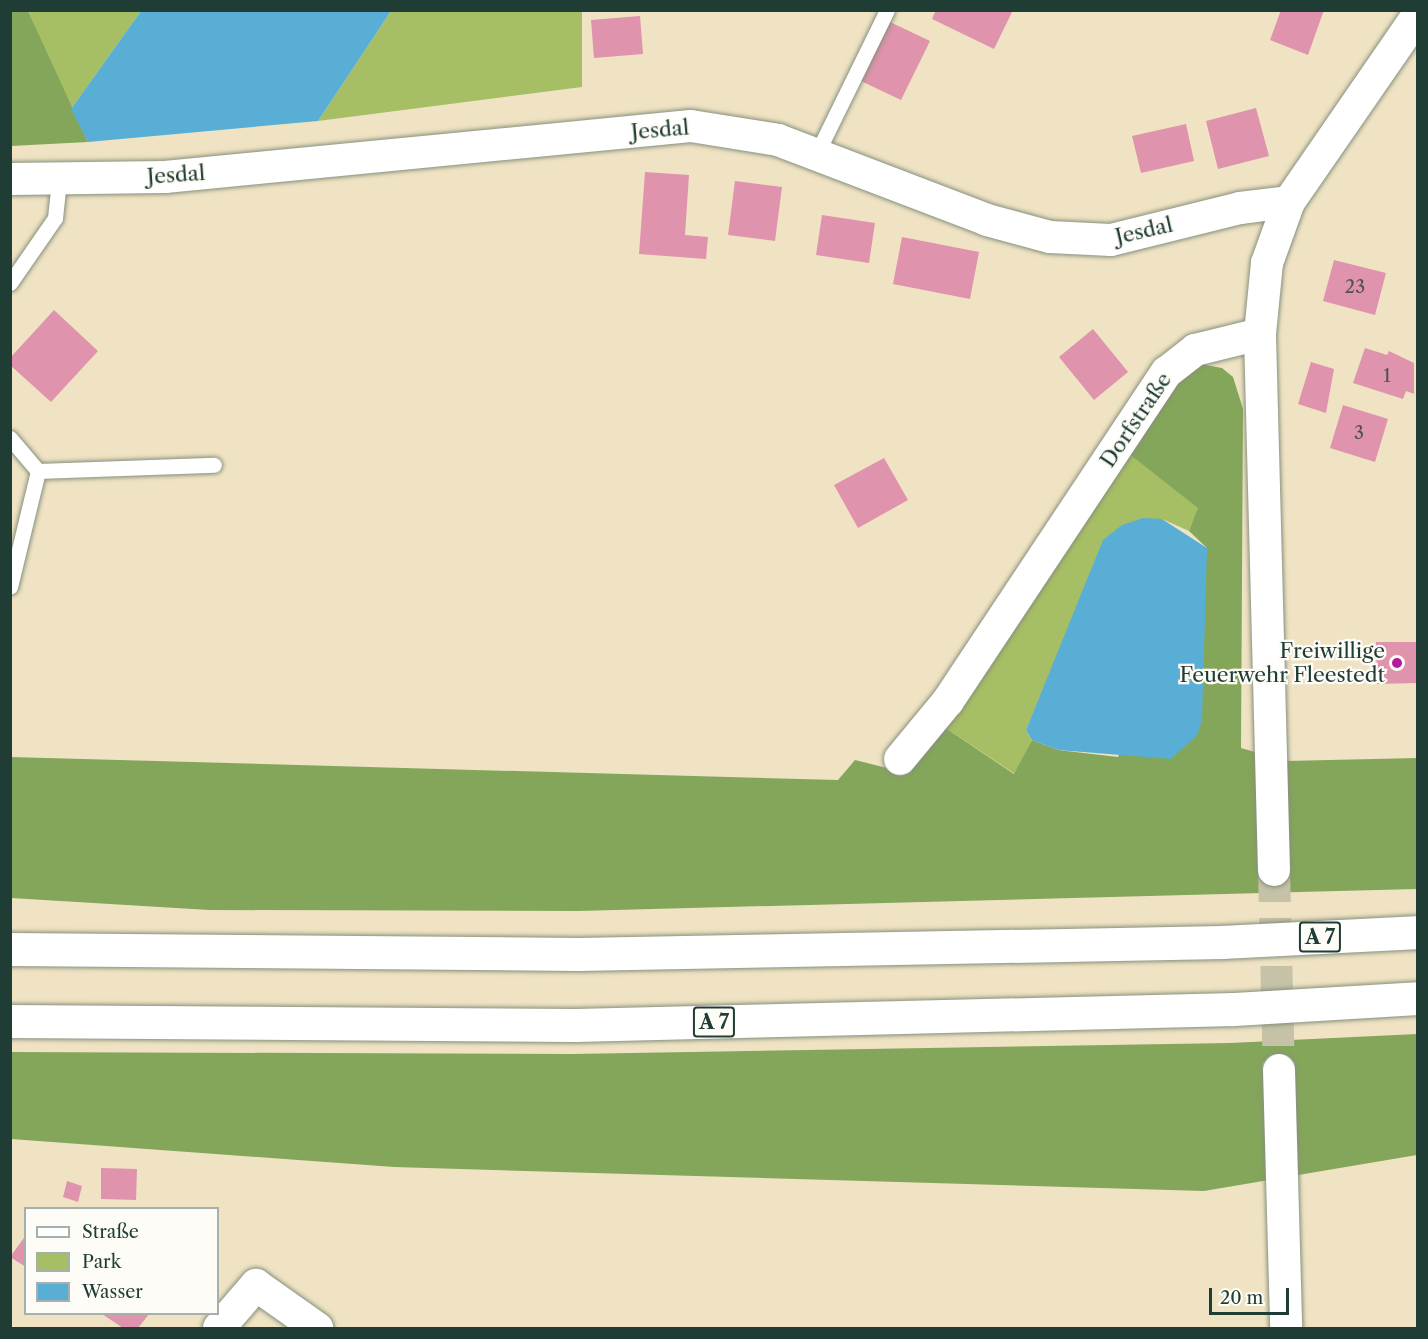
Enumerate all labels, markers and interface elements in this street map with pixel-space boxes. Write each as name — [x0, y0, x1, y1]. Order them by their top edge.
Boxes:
street label: Jesdal — [630, 115, 690, 145]
street label: Jesdal — [146, 160, 206, 190]
street label: Jesdal — [1113, 212, 1175, 250]
house number: 23 — [1345, 276, 1365, 298]
house number: 1 — [1383, 365, 1391, 387]
street label: Dorfstraße — [1095, 368, 1177, 472]
house number: 3 — [1354, 422, 1364, 444]
place label: Freiwillige Feuerwehr Fleestedt — [1179, 638, 1385, 688]
marker: Freiwillige Feuerwehr Fleestedt — [1390, 656, 1404, 670]
road number: A 7 — [1298, 920, 1342, 954]
road number: A 7 — [692, 1005, 736, 1039]
legend — [24, 1207, 219, 1315]
text: Straße — [82, 1221, 139, 1243]
text: Park — [82, 1251, 121, 1273]
scale bar — [1212, 1276, 1292, 1314]
text: Wasser — [82, 1281, 143, 1303]
text: 20 m — [1220, 1287, 1263, 1309]

